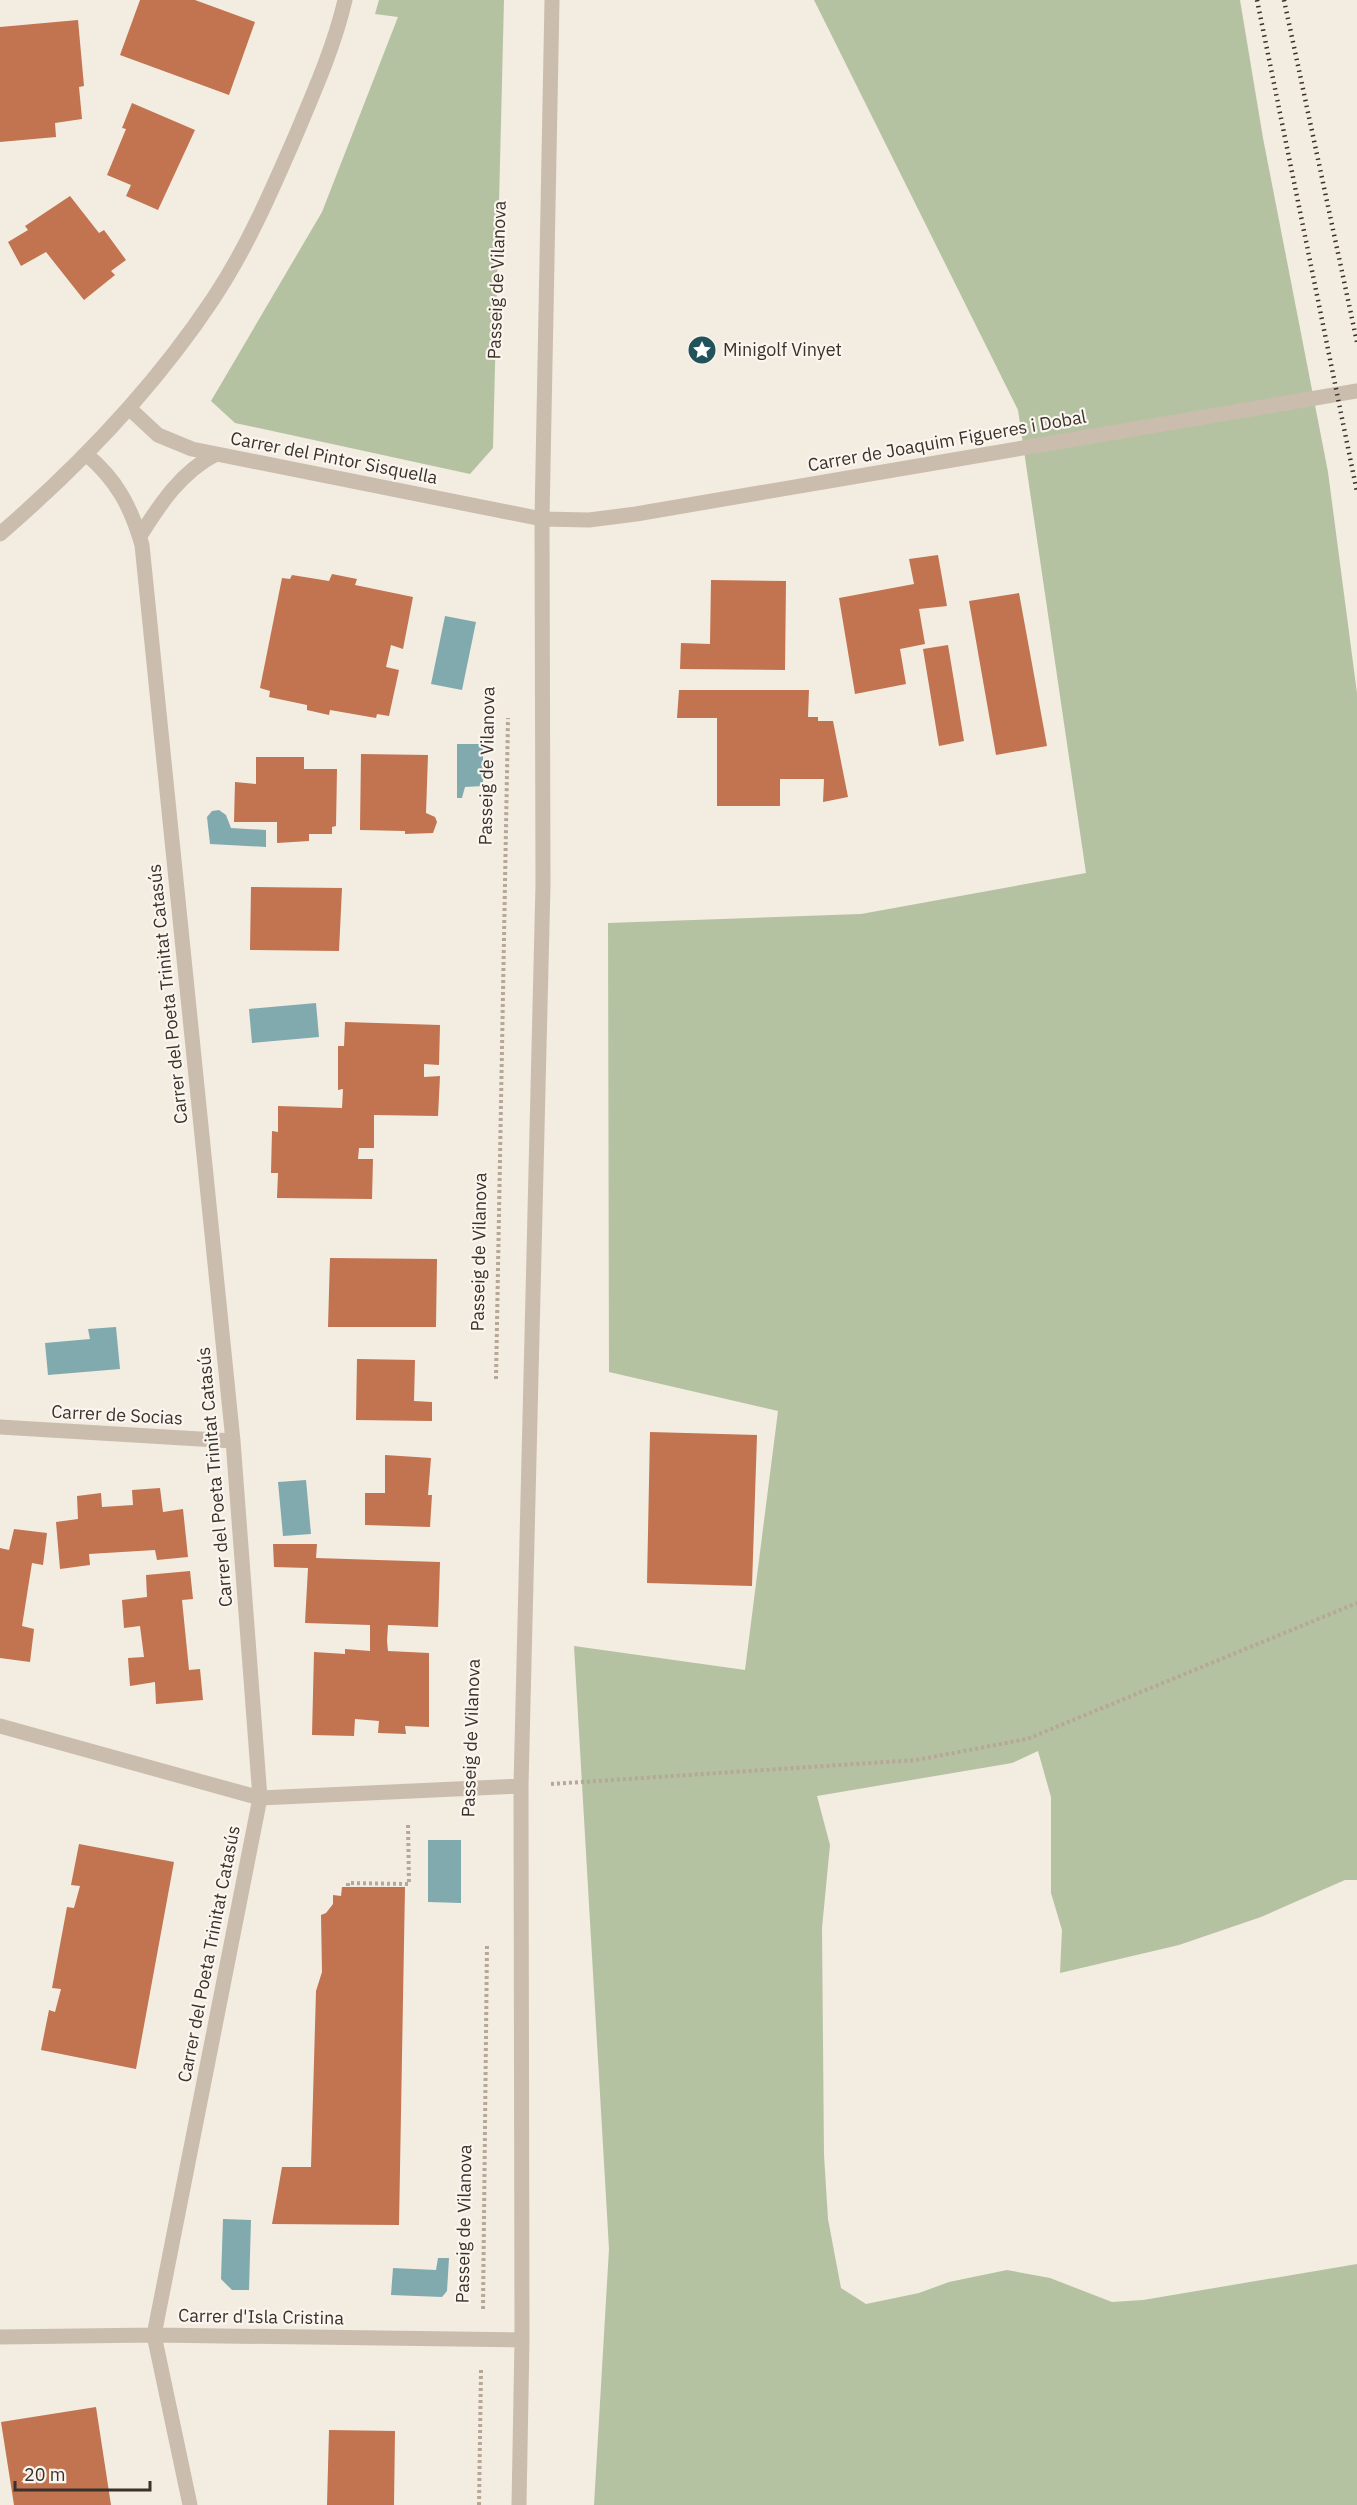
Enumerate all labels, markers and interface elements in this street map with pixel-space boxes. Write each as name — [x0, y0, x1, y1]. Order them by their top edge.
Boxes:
street label: Passeig de Vilanova — [482, 200, 511, 360]
place icon: Minigolf Vinyet — [686, 334, 718, 366]
place label: Minigolf Vinyet — [723, 338, 842, 361]
street label: Carrer de Joaquim Figueres i Dobal — [806, 405, 1088, 476]
street label: Carrer del Pintor Sisquella — [229, 426, 440, 489]
street label: Passeig de Vilanova — [474, 686, 499, 846]
street label: Carrer del Poeta Trinitat Catasús — [142, 863, 193, 1125]
street label: Passeig de Vilanova — [466, 1172, 491, 1332]
street label: Carrer del Poeta Trinitat Catasús — [192, 1346, 237, 1608]
street label: Carrer de Socias — [51, 1400, 183, 1429]
street label: Passeig de Vilanova — [456, 1658, 485, 1818]
street label: Carrer del Poeta Trinitat Catasús — [172, 1824, 245, 2084]
street label: Passeig de Vilanova — [451, 2144, 476, 2304]
street label: Carrer d'Isla Cristina — [178, 2304, 344, 2329]
scale bar — [15, 2454, 150, 2492]
text: 20 m — [24, 2463, 66, 2486]

